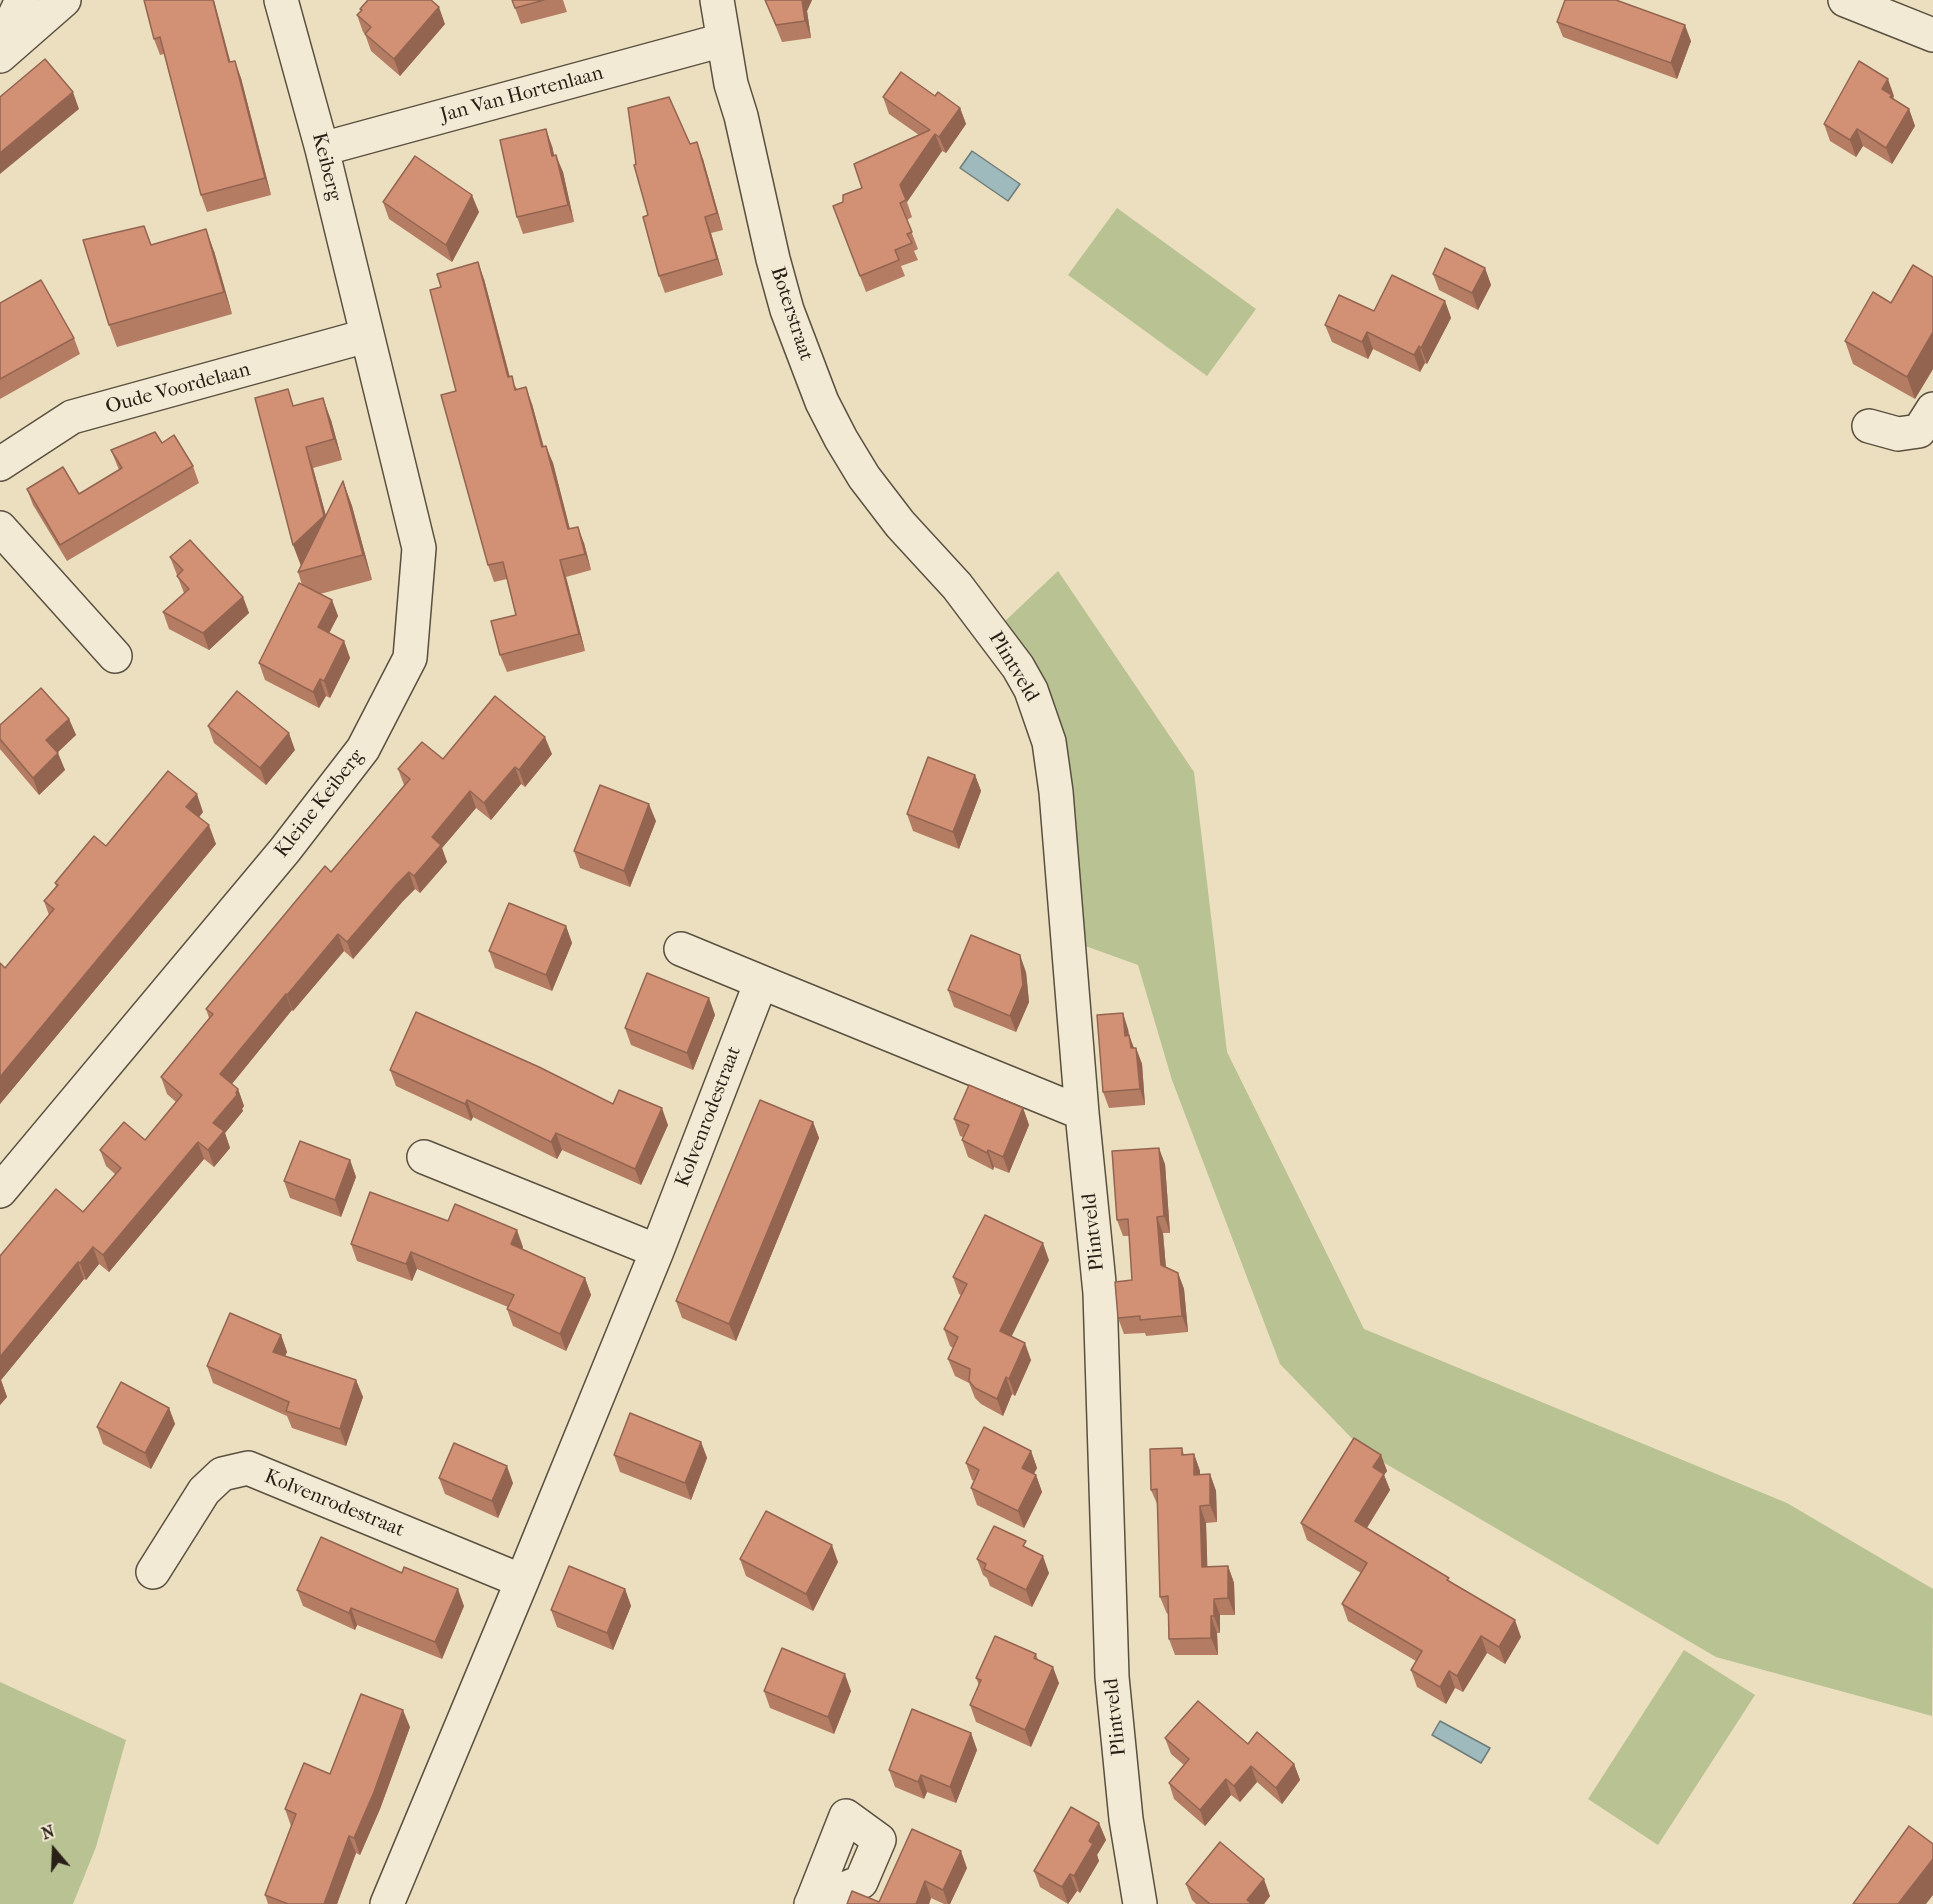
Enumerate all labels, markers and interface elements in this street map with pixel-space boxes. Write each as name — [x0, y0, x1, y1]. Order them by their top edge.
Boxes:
street label: Jan Van Hortenlaan — [438, 62, 606, 128]
street label: Keiberg — [306, 130, 346, 204]
street label: Boterstraat — [765, 264, 817, 364]
street label: Oude Voordelaan — [103, 358, 253, 420]
street label: Plintveld — [983, 627, 1043, 707]
street label: Kleine Keiberg — [270, 745, 370, 863]
street label: Kolvenrodestraat — [671, 1043, 747, 1191]
street label: Plintveld — [1078, 1192, 1110, 1272]
street label: Kolvenrodestraat — [261, 1465, 407, 1543]
street label: Plintveld — [1100, 1677, 1132, 1757]
north arrow — [24, 1820, 84, 1880]
text: N — [39, 1822, 57, 1843]

